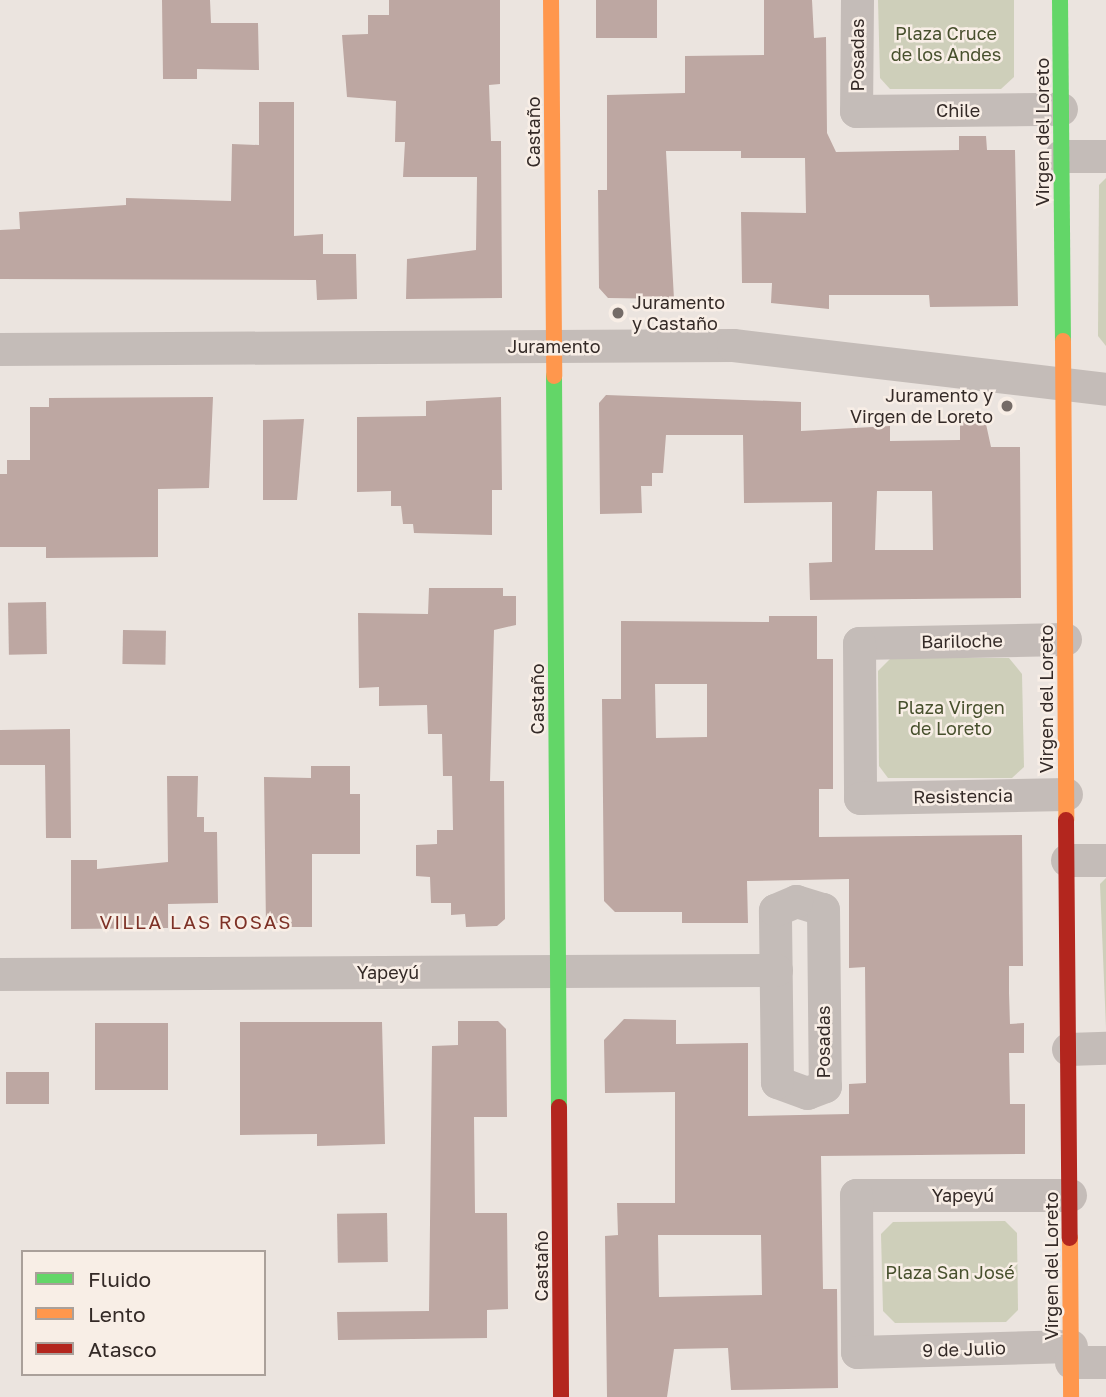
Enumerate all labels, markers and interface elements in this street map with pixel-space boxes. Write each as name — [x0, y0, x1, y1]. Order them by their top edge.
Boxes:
street label: Posadas — [846, 19, 868, 91]
park label: Plaza Cruce de los Andes — [891, 23, 1001, 66]
street label: Virgen del Loreto — [1031, 58, 1053, 206]
street label: Castaño — [522, 96, 544, 168]
street label: Chile — [936, 99, 980, 121]
place label: Juramento y Castaño — [632, 292, 725, 334]
marker: Juramento y Castaño — [610, 305, 626, 321]
street label: Juramento — [507, 335, 601, 357]
place label: Juramento y Virgen de Loreto — [850, 385, 993, 428]
marker: Juramento y Virgen de Loreto — [999, 398, 1015, 414]
street label: Virgen del Loreto — [1035, 625, 1057, 773]
street label: Bariloche — [921, 629, 1003, 653]
street label: Castaño — [526, 663, 548, 735]
park label: Plaza Virgen de Loreto — [897, 697, 1005, 740]
street label: Resistencia — [913, 784, 1013, 808]
district label: VILLA LAS ROSAS — [101, 911, 291, 933]
street label: Yapeyú — [357, 961, 419, 983]
street label: Posadas — [812, 1006, 834, 1078]
street label: Yapeyú — [932, 1184, 994, 1206]
street label: Virgen del Loreto — [1040, 1192, 1062, 1340]
street label: Castaño — [530, 1230, 552, 1302]
legend — [21, 1250, 266, 1376]
park label: Plaza San José — [885, 1261, 1015, 1283]
text: Fluido — [88, 1266, 151, 1292]
text: Lento — [88, 1301, 146, 1327]
text: Atasco — [88, 1336, 157, 1362]
street label: 9 de Julio — [922, 1337, 1006, 1361]

